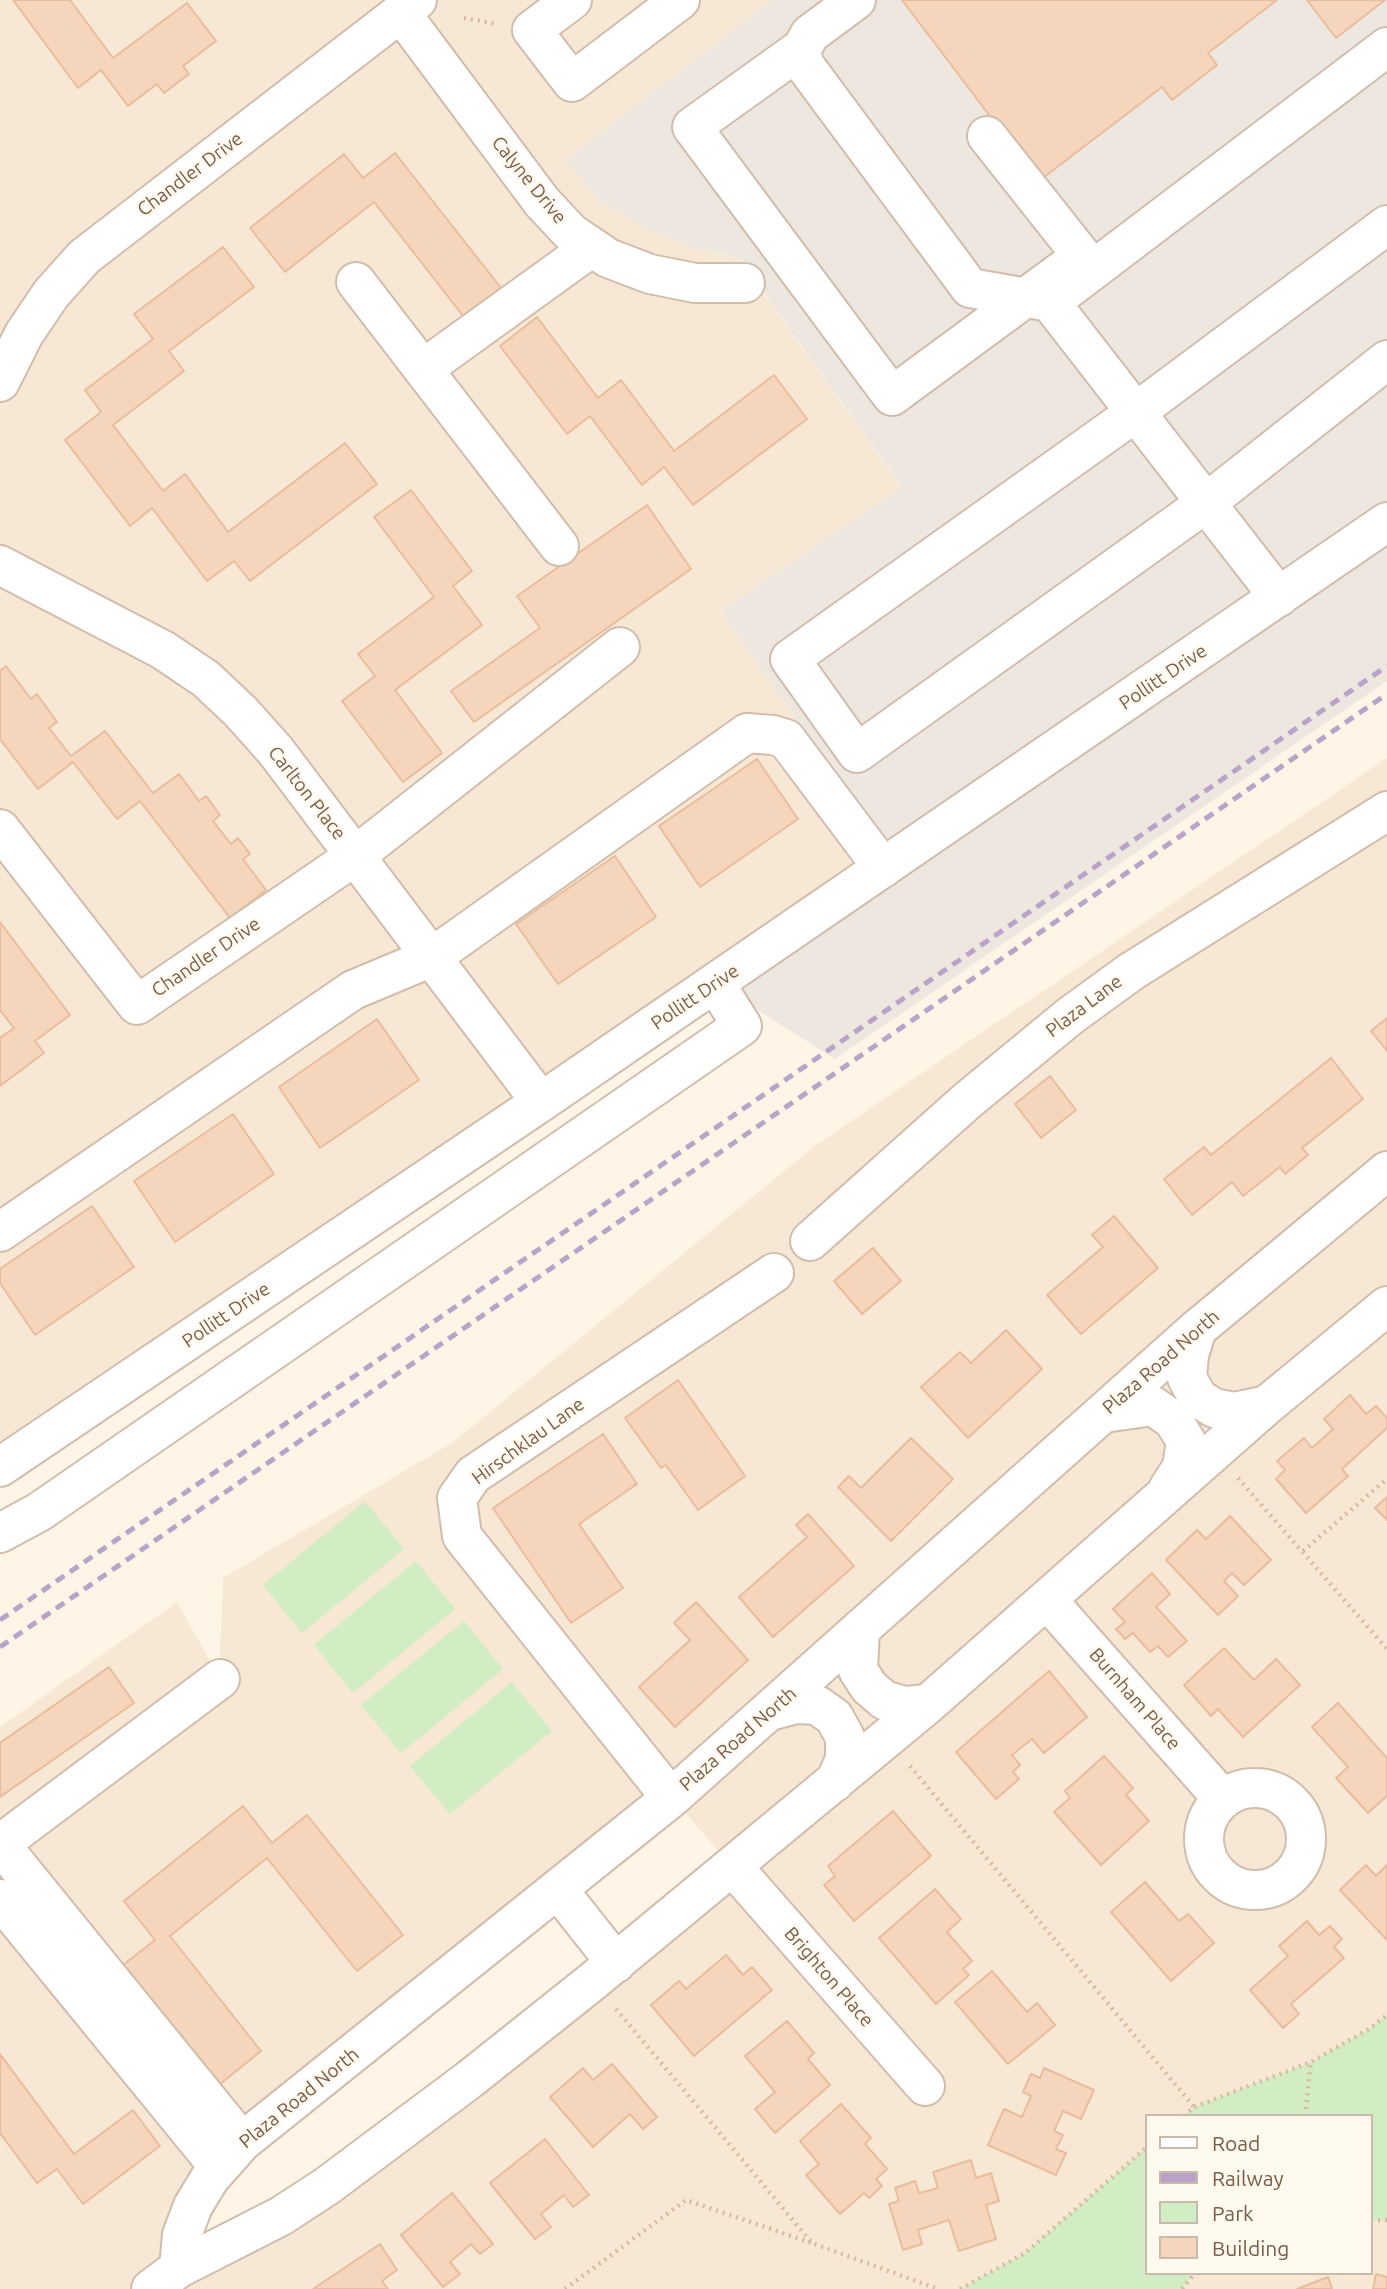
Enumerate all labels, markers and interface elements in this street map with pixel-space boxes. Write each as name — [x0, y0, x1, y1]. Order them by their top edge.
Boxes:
street label: Chandler Drive — [133, 127, 247, 221]
street label: Calyne Drive — [487, 132, 571, 228]
street label: Pollitt Drive — [1115, 639, 1211, 715]
street label: Carlton Place — [263, 742, 351, 844]
street label: Chandler Drive — [147, 912, 265, 1002]
street label: Pollitt Drive — [647, 959, 743, 1035]
street label: Plaza Lane — [1041, 970, 1127, 1042]
street label: Pollitt Drive — [178, 1277, 274, 1353]
street label: Plaza Road North — [1098, 1305, 1224, 1419]
street label: Hirschklau Lane — [467, 1393, 589, 1489]
street label: Burnham Place — [1084, 1643, 1186, 1755]
street label: Plaza Road North — [675, 1682, 801, 1796]
street label: Brighton Place — [779, 1922, 879, 2032]
street label: Plaza Road North — [235, 2043, 363, 2153]
legend — [1146, 2114, 1373, 2275]
text: Road — [1212, 2131, 1260, 2155]
text: Railway — [1212, 2166, 1284, 2190]
text: Park — [1212, 2201, 1254, 2225]
text: Building — [1212, 2236, 1289, 2260]

